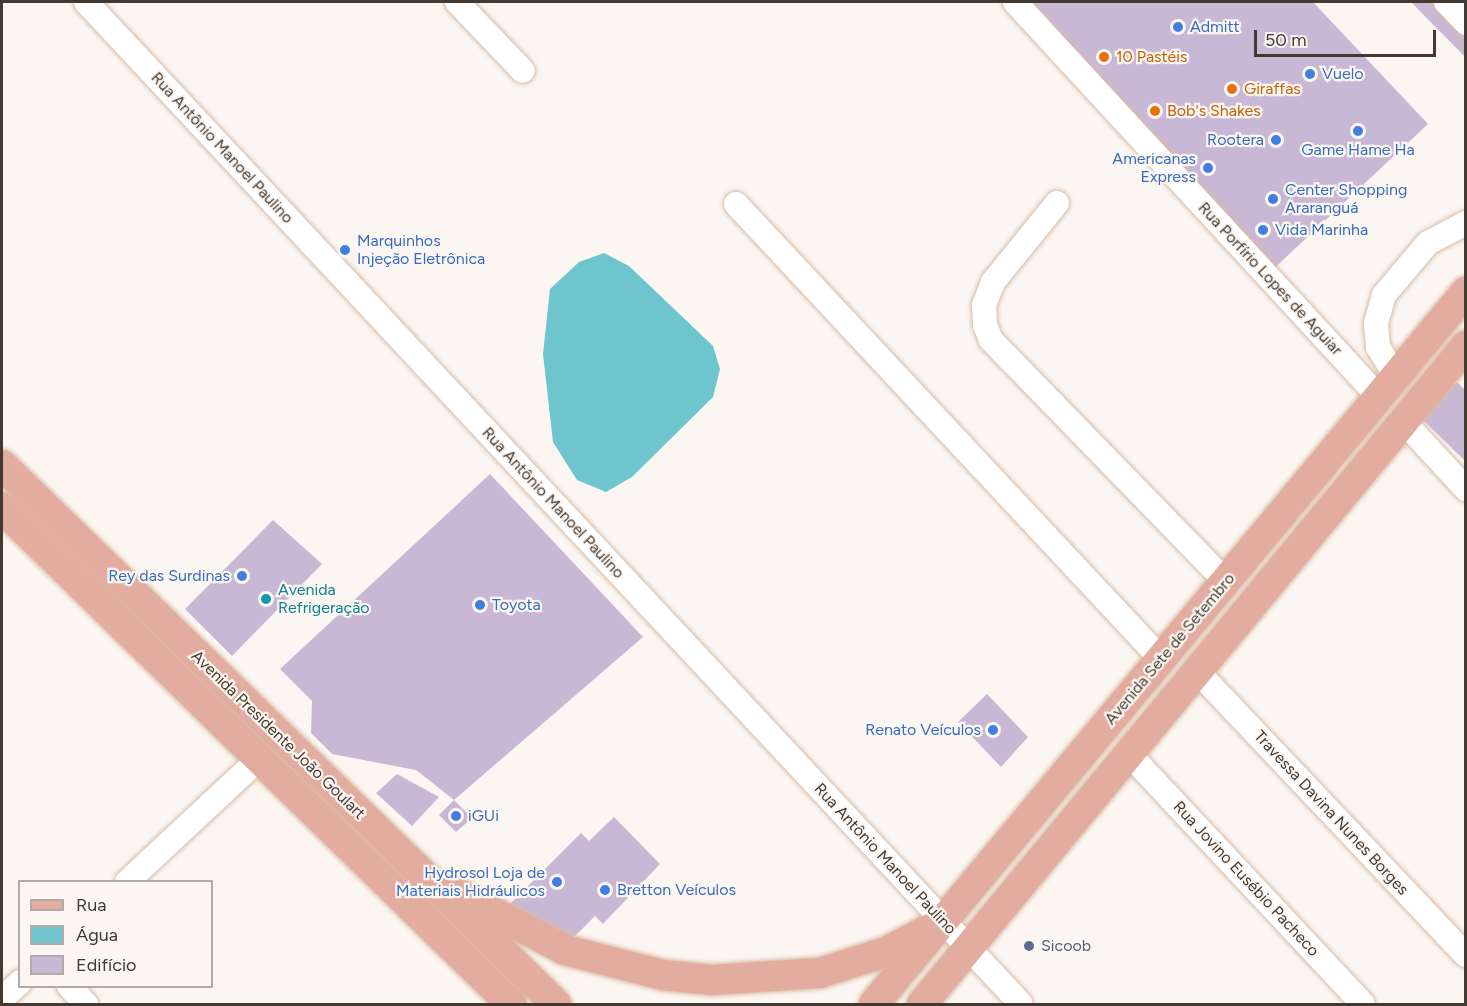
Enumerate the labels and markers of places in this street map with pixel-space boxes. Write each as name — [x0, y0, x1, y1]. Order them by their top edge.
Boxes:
place label: Admitt — [1190, 17, 1240, 37]
marker: Admitt — [1171, 20, 1185, 34]
place label: 10 Pastéis — [1116, 47, 1187, 67]
marker: 10 Pastéis — [1097, 50, 1111, 64]
place label: Vuelo — [1322, 64, 1363, 84]
marker: Vuelo — [1303, 67, 1317, 81]
place label: Giraffas — [1244, 79, 1301, 99]
marker: Giraffas — [1225, 82, 1239, 96]
place label: Bob's Shakes — [1167, 101, 1261, 121]
marker: Bob's Shakes — [1148, 104, 1162, 118]
marker: Game Hame Ha — [1351, 124, 1365, 138]
place label: Rootera — [1207, 130, 1264, 150]
marker: Rootera — [1269, 133, 1283, 147]
place label: Game Hame Ha — [1301, 140, 1415, 160]
place label: Americanas Express — [1112, 149, 1196, 187]
marker: Americanas Express — [1201, 161, 1215, 175]
place label: Center Shopping Araranguá — [1285, 180, 1407, 218]
marker: Center Shopping Araranguá — [1266, 192, 1280, 206]
place label: Vida Marinha — [1275, 220, 1368, 240]
marker: Vida Marinha — [1256, 223, 1270, 237]
place label: Marquinhos Injeção Eletrônica — [357, 231, 485, 269]
marker: Marquinhos Injeção Eletrônica — [338, 243, 352, 257]
place label: Rey das Surdinas — [108, 566, 230, 586]
marker: Rey das Surdinas — [235, 569, 249, 583]
place label: Avenida Refrigeração — [278, 580, 370, 618]
marker: Avenida Refrigeração — [259, 592, 273, 606]
place label: Toyota — [492, 595, 541, 615]
marker: Toyota — [473, 598, 487, 612]
place label: Renato Veículos — [865, 720, 981, 740]
marker: Renato Veículos — [986, 723, 1000, 737]
place label: iGUi — [468, 806, 499, 826]
marker: iGUi — [449, 809, 463, 823]
place label: Hydrosol Loja de Materiais Hidráulicos — [396, 863, 545, 901]
marker: Hydrosol Loja de Materiais Hidráulicos — [550, 875, 564, 889]
place label: Bretton Veículos — [617, 880, 736, 900]
marker: Bretton Veículos — [598, 883, 612, 897]
place label: Sicoob — [1041, 936, 1091, 956]
marker: Sicoob — [1022, 939, 1036, 953]

